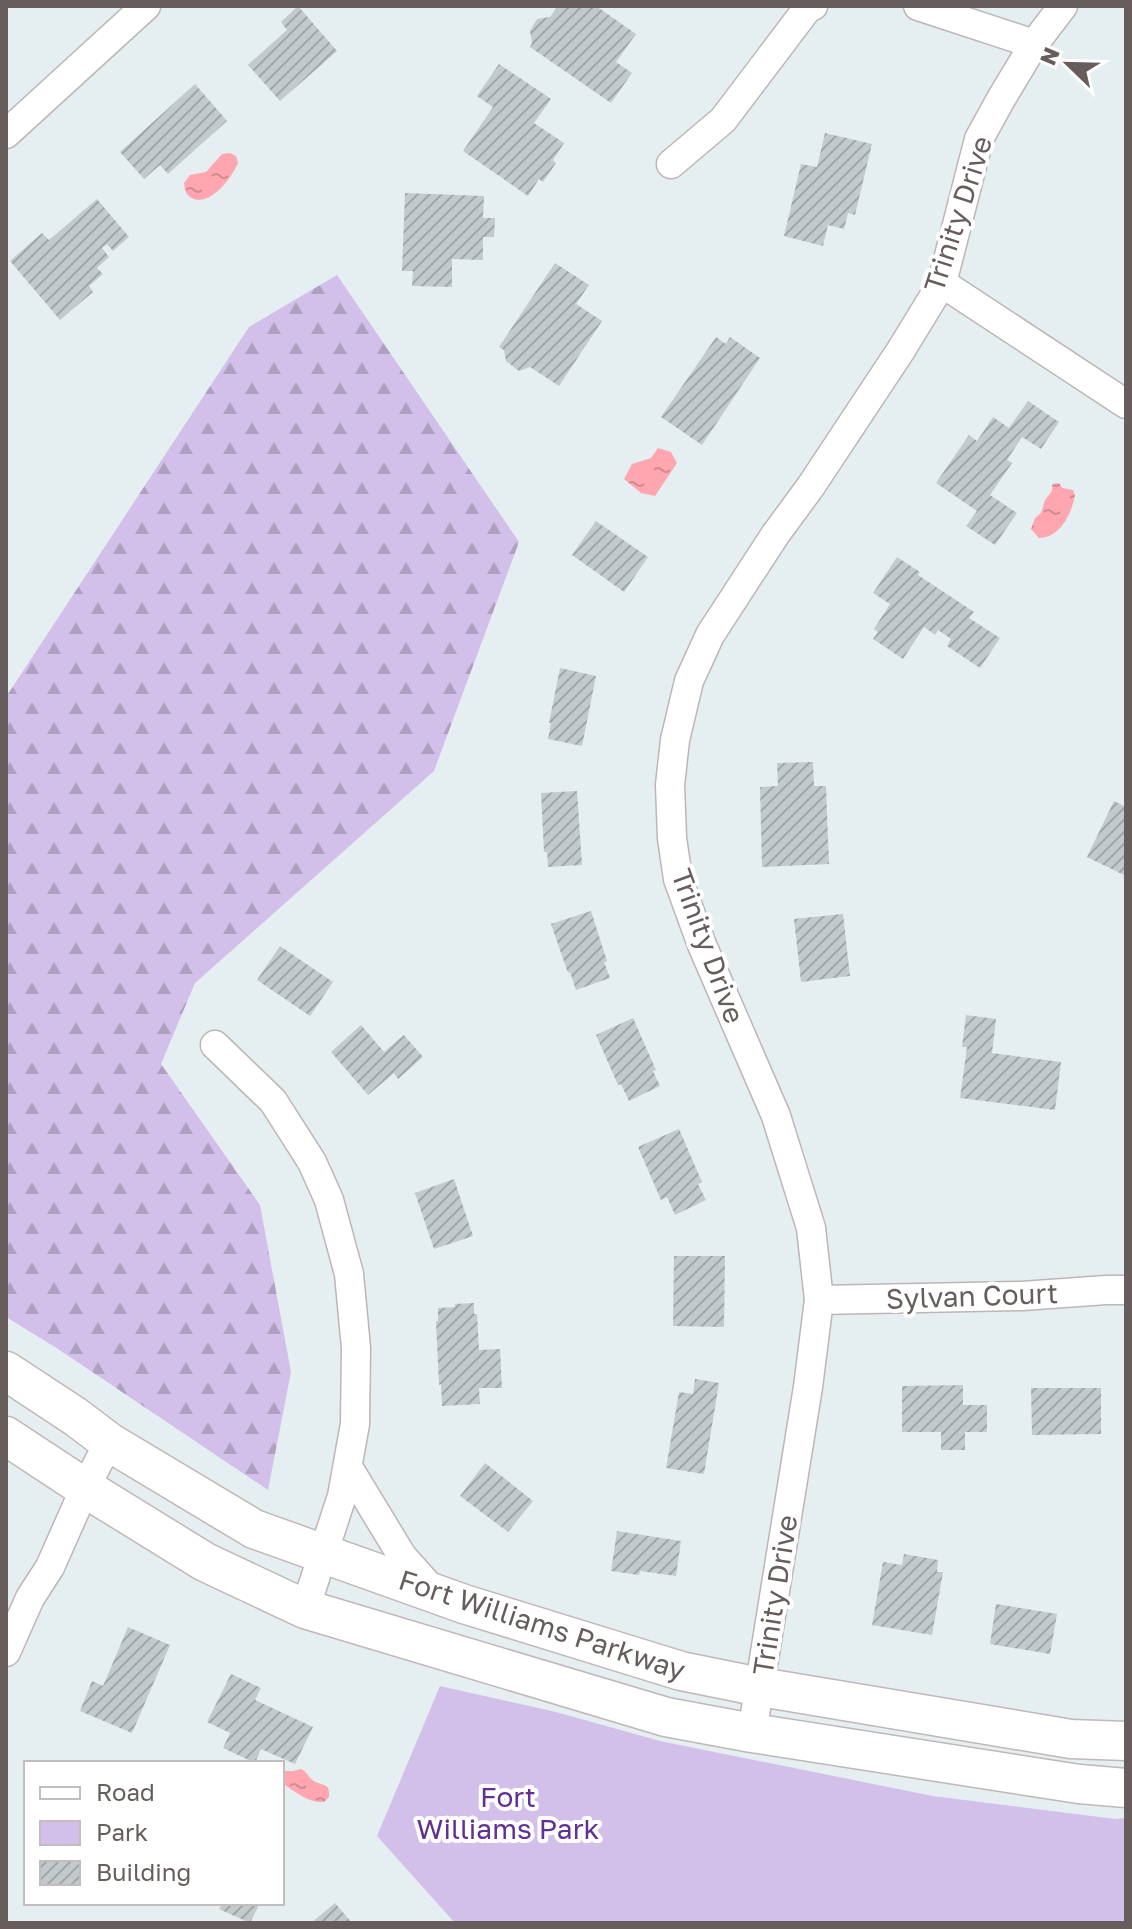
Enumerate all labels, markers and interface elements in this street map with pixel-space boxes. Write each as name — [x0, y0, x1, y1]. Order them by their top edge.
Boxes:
north arrow — [1028, 24, 1108, 104]
text: N — [1033, 43, 1065, 69]
street label: Trinity Drive — [917, 132, 998, 296]
street label: Trinity Drive — [665, 864, 752, 1028]
street label: Sylvan Court — [885, 1276, 1059, 1315]
street label: Trinity Drive — [746, 1512, 803, 1677]
street label: Fort Williams Parkway — [395, 1563, 690, 1687]
legend — [24, 1761, 284, 1905]
text: Road — [96, 1777, 155, 1806]
park label: Fort Williams Park — [417, 1780, 600, 1845]
text: Park — [96, 1817, 148, 1846]
text: Building — [96, 1857, 191, 1886]

